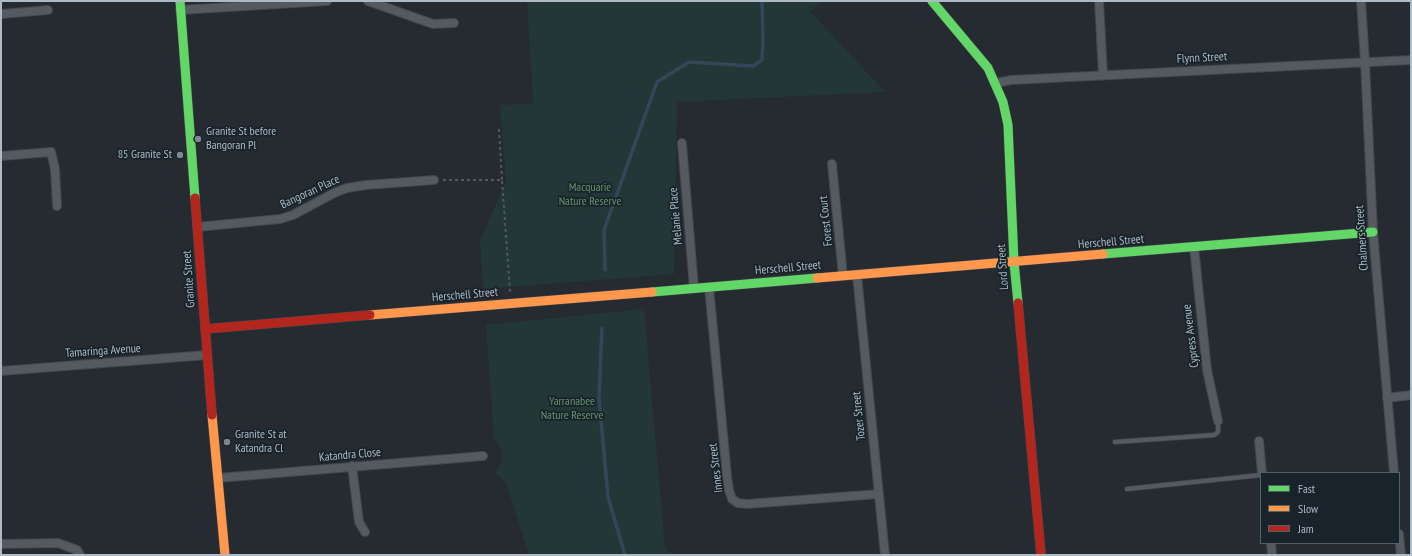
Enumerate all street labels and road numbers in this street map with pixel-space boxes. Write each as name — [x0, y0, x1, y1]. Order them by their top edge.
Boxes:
street label: Flynn Street — [1177, 49, 1227, 67]
street label: Bangoran Place — [278, 172, 342, 212]
street label: Melanie Place — [666, 187, 686, 245]
street label: Forest Court — [816, 195, 836, 247]
street label: Chalmers Street — [1353, 205, 1371, 271]
street label: Herschell Street — [1077, 232, 1145, 252]
street label: Lord Street — [994, 244, 1012, 290]
street label: Granite Street — [180, 250, 198, 308]
street label: Herschell Street — [754, 258, 822, 278]
street label: Herschell Street — [431, 285, 499, 305]
street label: Cypress Avenue — [1180, 303, 1202, 369]
street label: Tamaringa Avenue — [65, 341, 141, 361]
street label: Tozer Street — [849, 391, 869, 441]
street label: Innes Street — [706, 442, 726, 494]
street label: Katandra Close — [318, 445, 382, 465]

